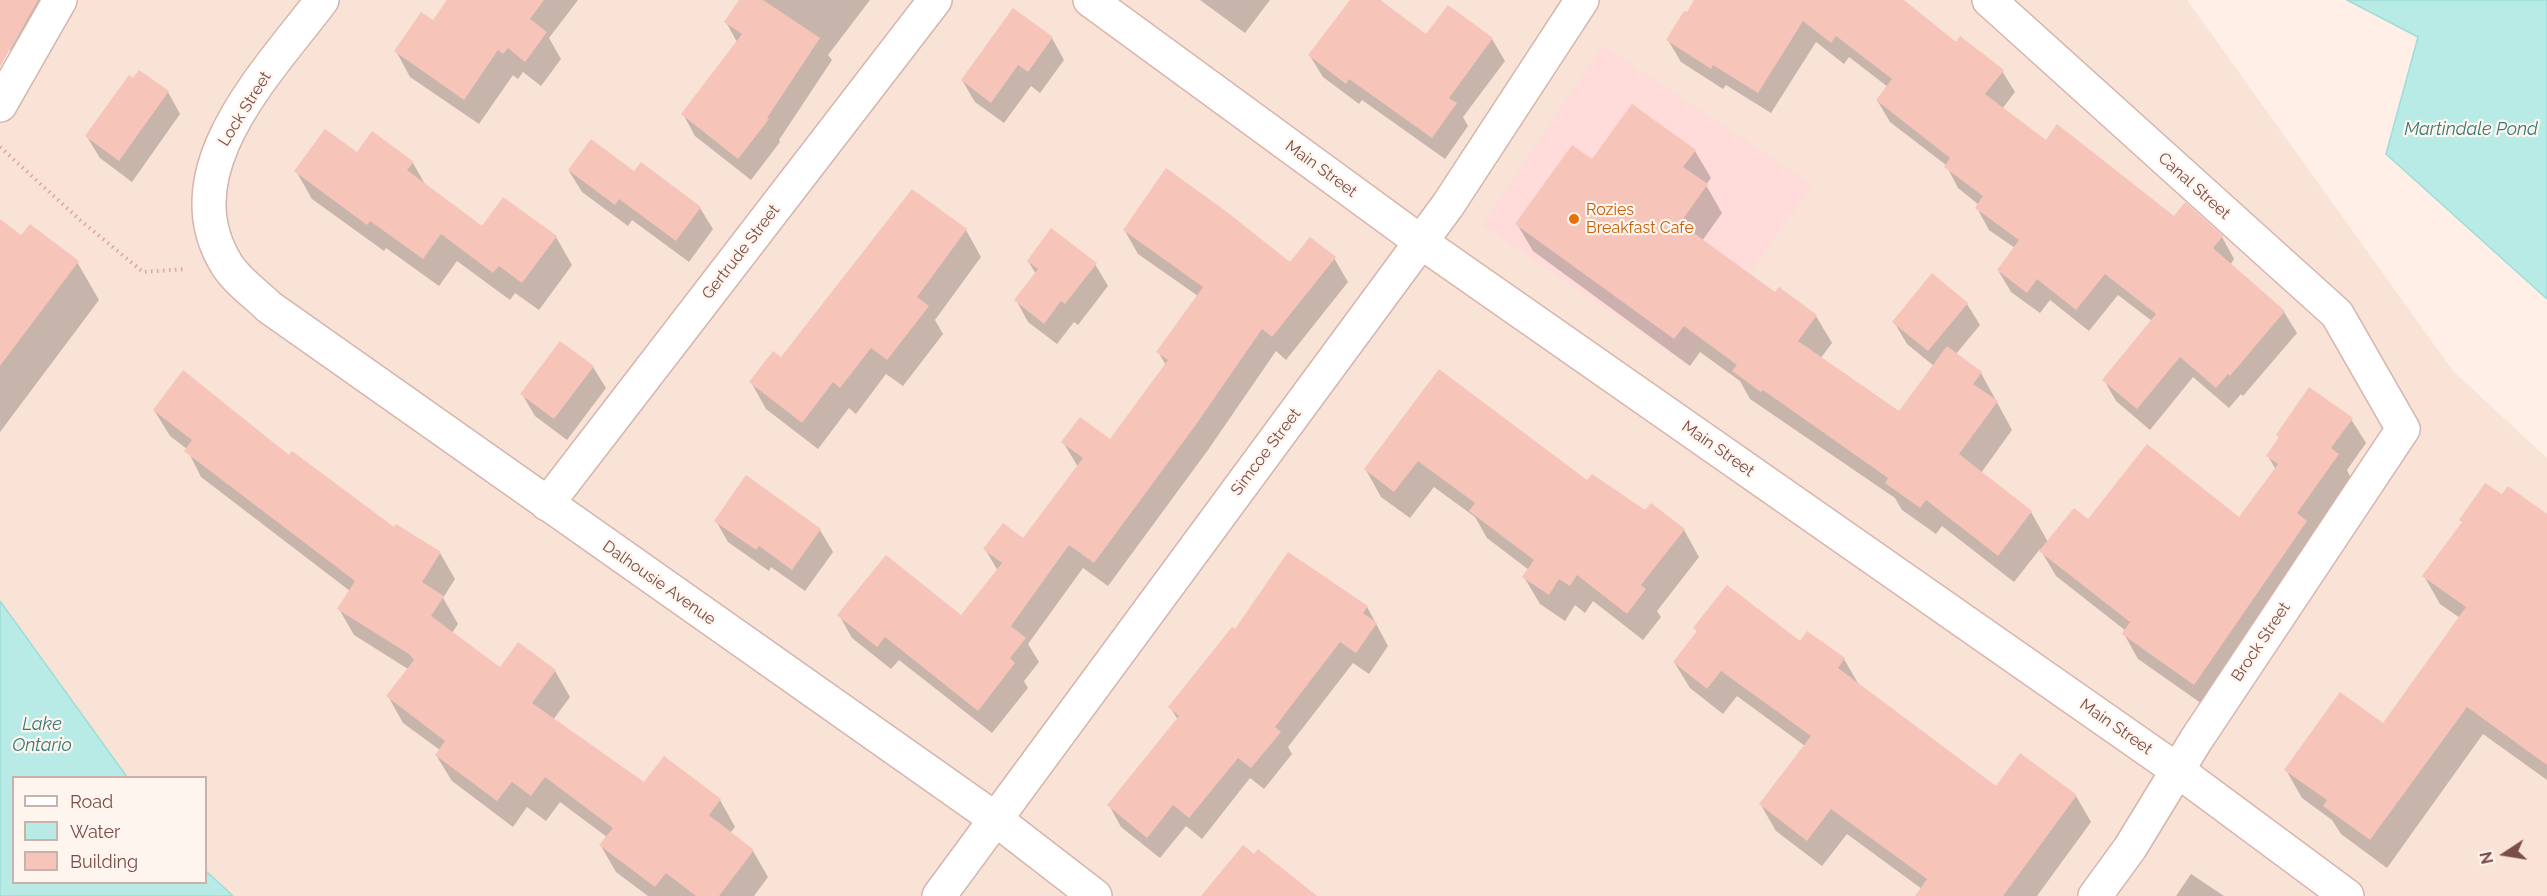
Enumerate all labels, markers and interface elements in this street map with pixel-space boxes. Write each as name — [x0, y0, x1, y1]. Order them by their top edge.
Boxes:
street label: Lock Street — [215, 68, 275, 150]
water label: Martindale Pond — [2404, 119, 2538, 141]
street label: Main Street — [1281, 137, 1361, 201]
street label: Canal Street — [2154, 149, 2234, 223]
place label: Rozies Breakfast Cafe — [1586, 200, 1694, 238]
street label: Gertrude Street — [698, 201, 784, 303]
marker: Rozies Breakfast Cafe — [1567, 212, 1581, 226]
street label: Simcoe Street — [1227, 405, 1305, 499]
street label: Main Street — [1678, 417, 1758, 481]
street label: Dalhousie Avenue — [599, 537, 719, 629]
street label: Brock Street — [2228, 599, 2294, 685]
street label: Main Street — [2076, 695, 2156, 759]
water label: Lake Ontario — [12, 714, 72, 756]
legend — [12, 776, 207, 884]
text: Road — [70, 791, 113, 812]
text: Water — [70, 821, 120, 842]
north arrow — [2475, 824, 2535, 884]
text: N — [2476, 850, 2497, 866]
text: Building — [70, 851, 138, 872]

